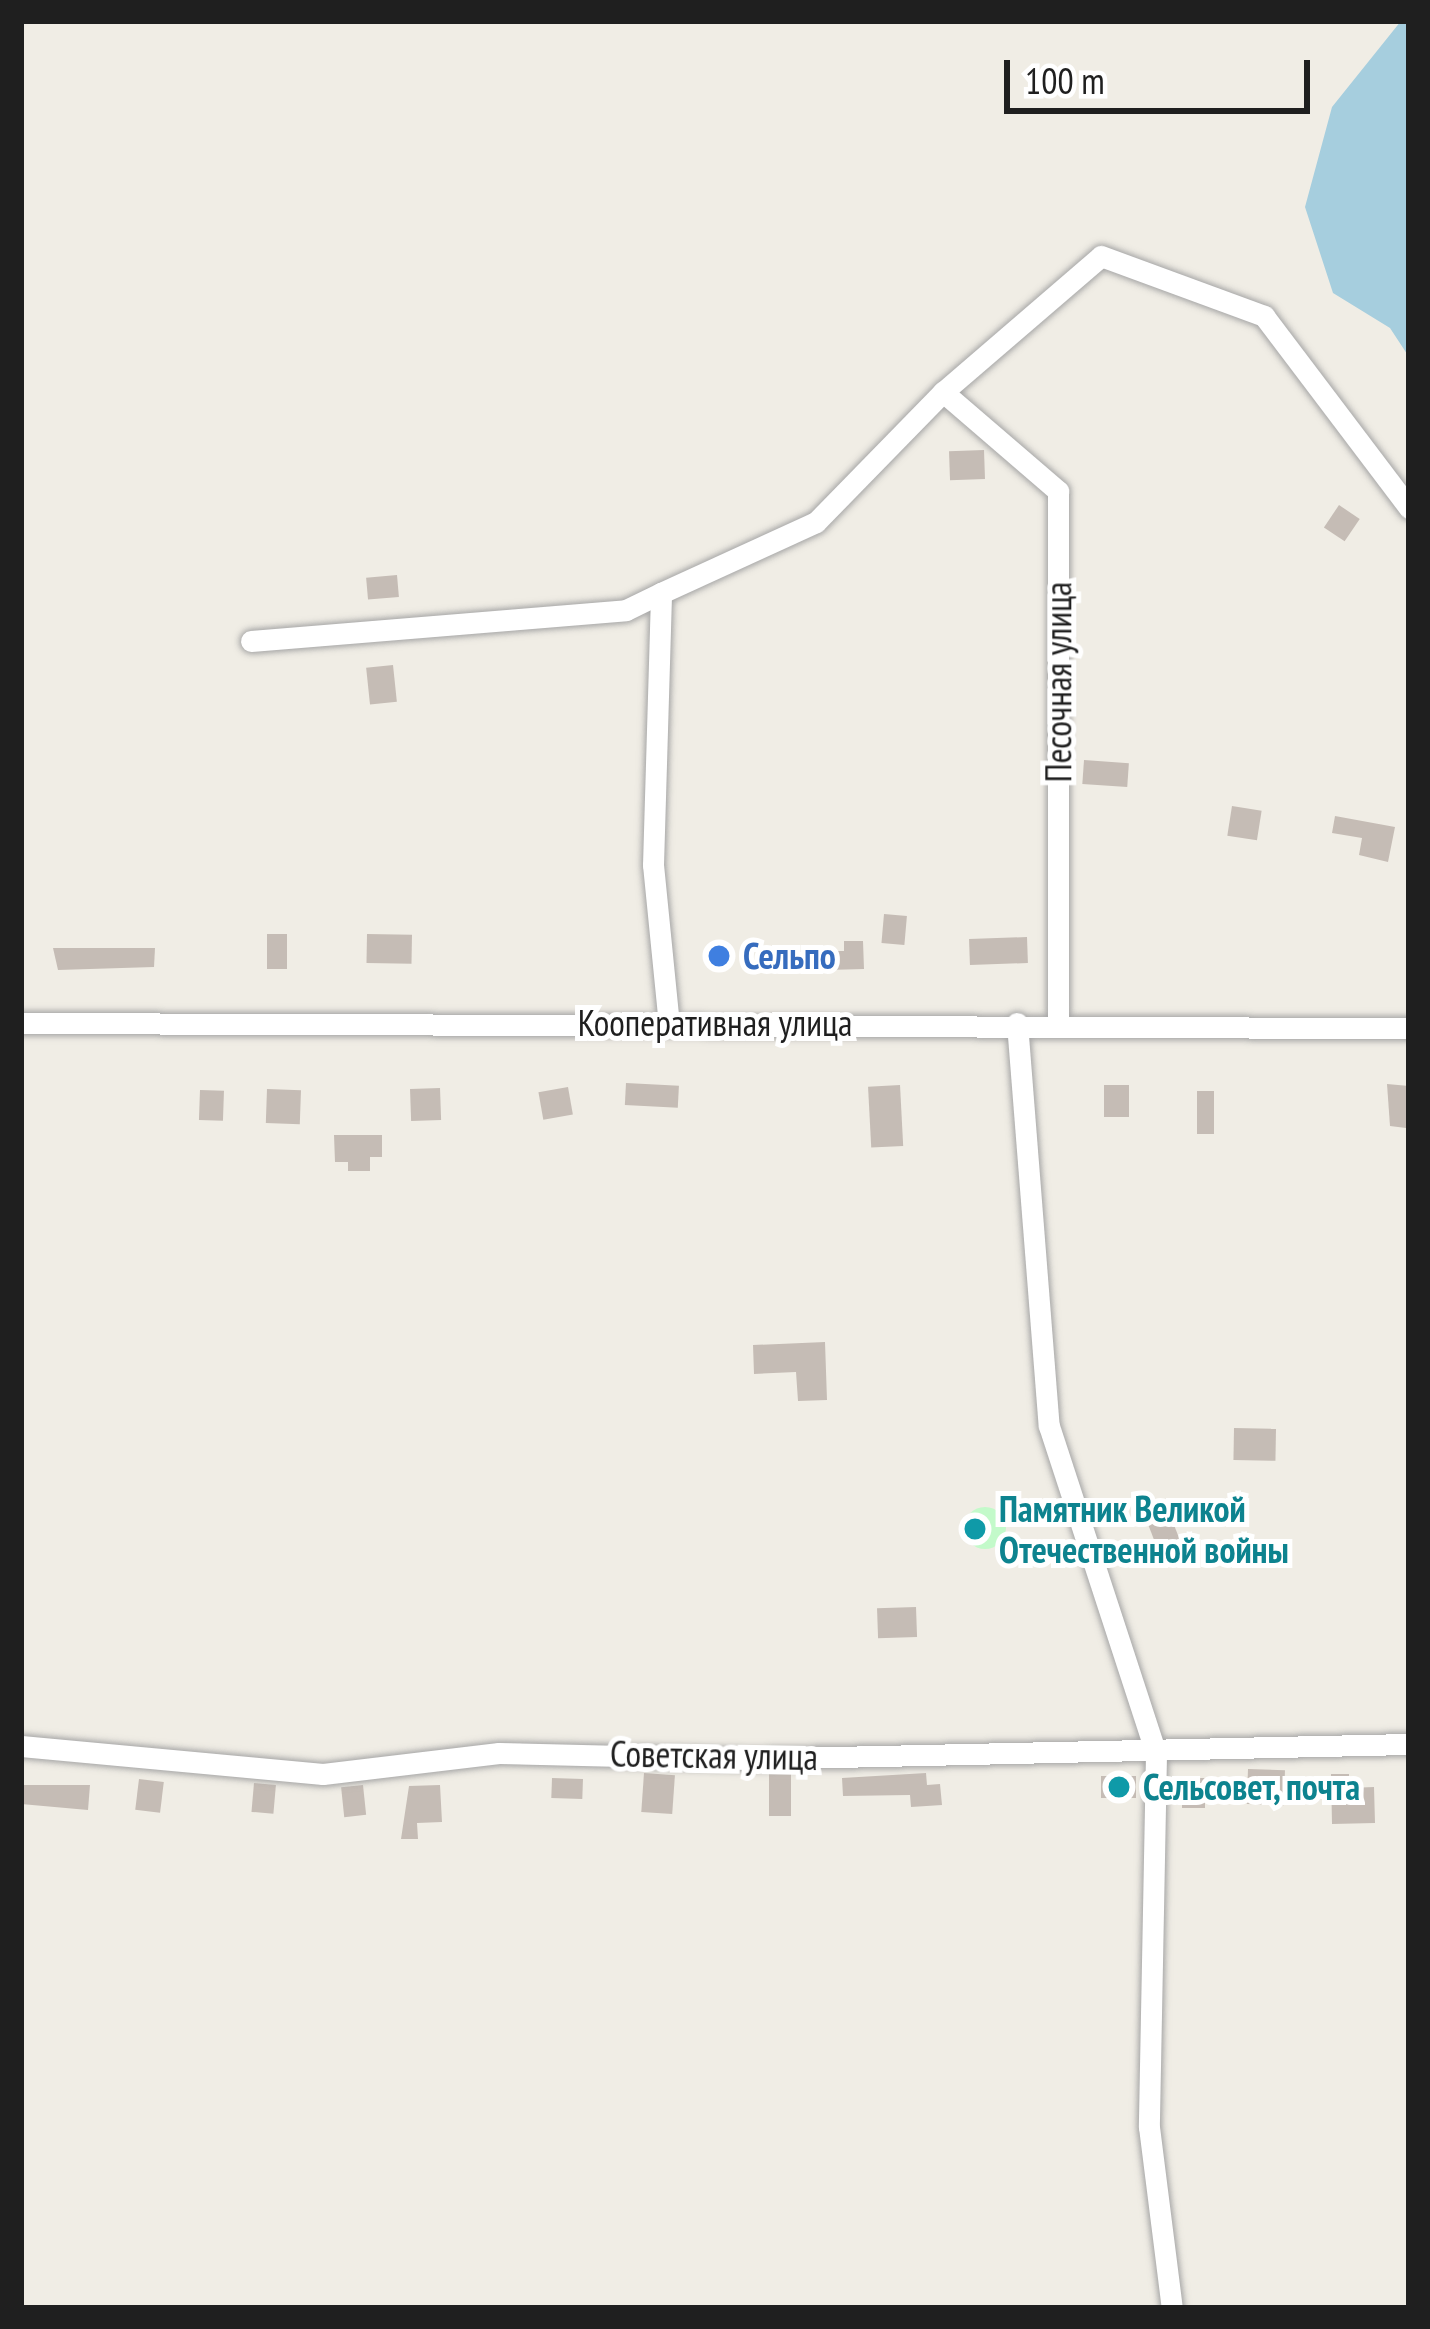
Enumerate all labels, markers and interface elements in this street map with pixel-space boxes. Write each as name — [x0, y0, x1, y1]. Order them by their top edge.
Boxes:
scale bar — [1010, 36, 1316, 110]
text: 100 m — [1025, 57, 1105, 104]
street label: Песочная улица — [1036, 582, 1080, 782]
place label: Сельпо — [743, 934, 836, 978]
marker: Сельпо — [706, 943, 732, 969]
street label: Кооперативная улица — [578, 1001, 852, 1045]
place label: Памятник Великой Отечественной войны — [999, 1486, 1289, 1571]
marker: Памятник Великой Отечественной войны — [962, 1516, 988, 1542]
street label: Советская улица — [610, 1732, 818, 1778]
place label: Сельсовет, почта — [1143, 1765, 1362, 1809]
marker: Сельсовет, почта — [1106, 1774, 1132, 1800]

